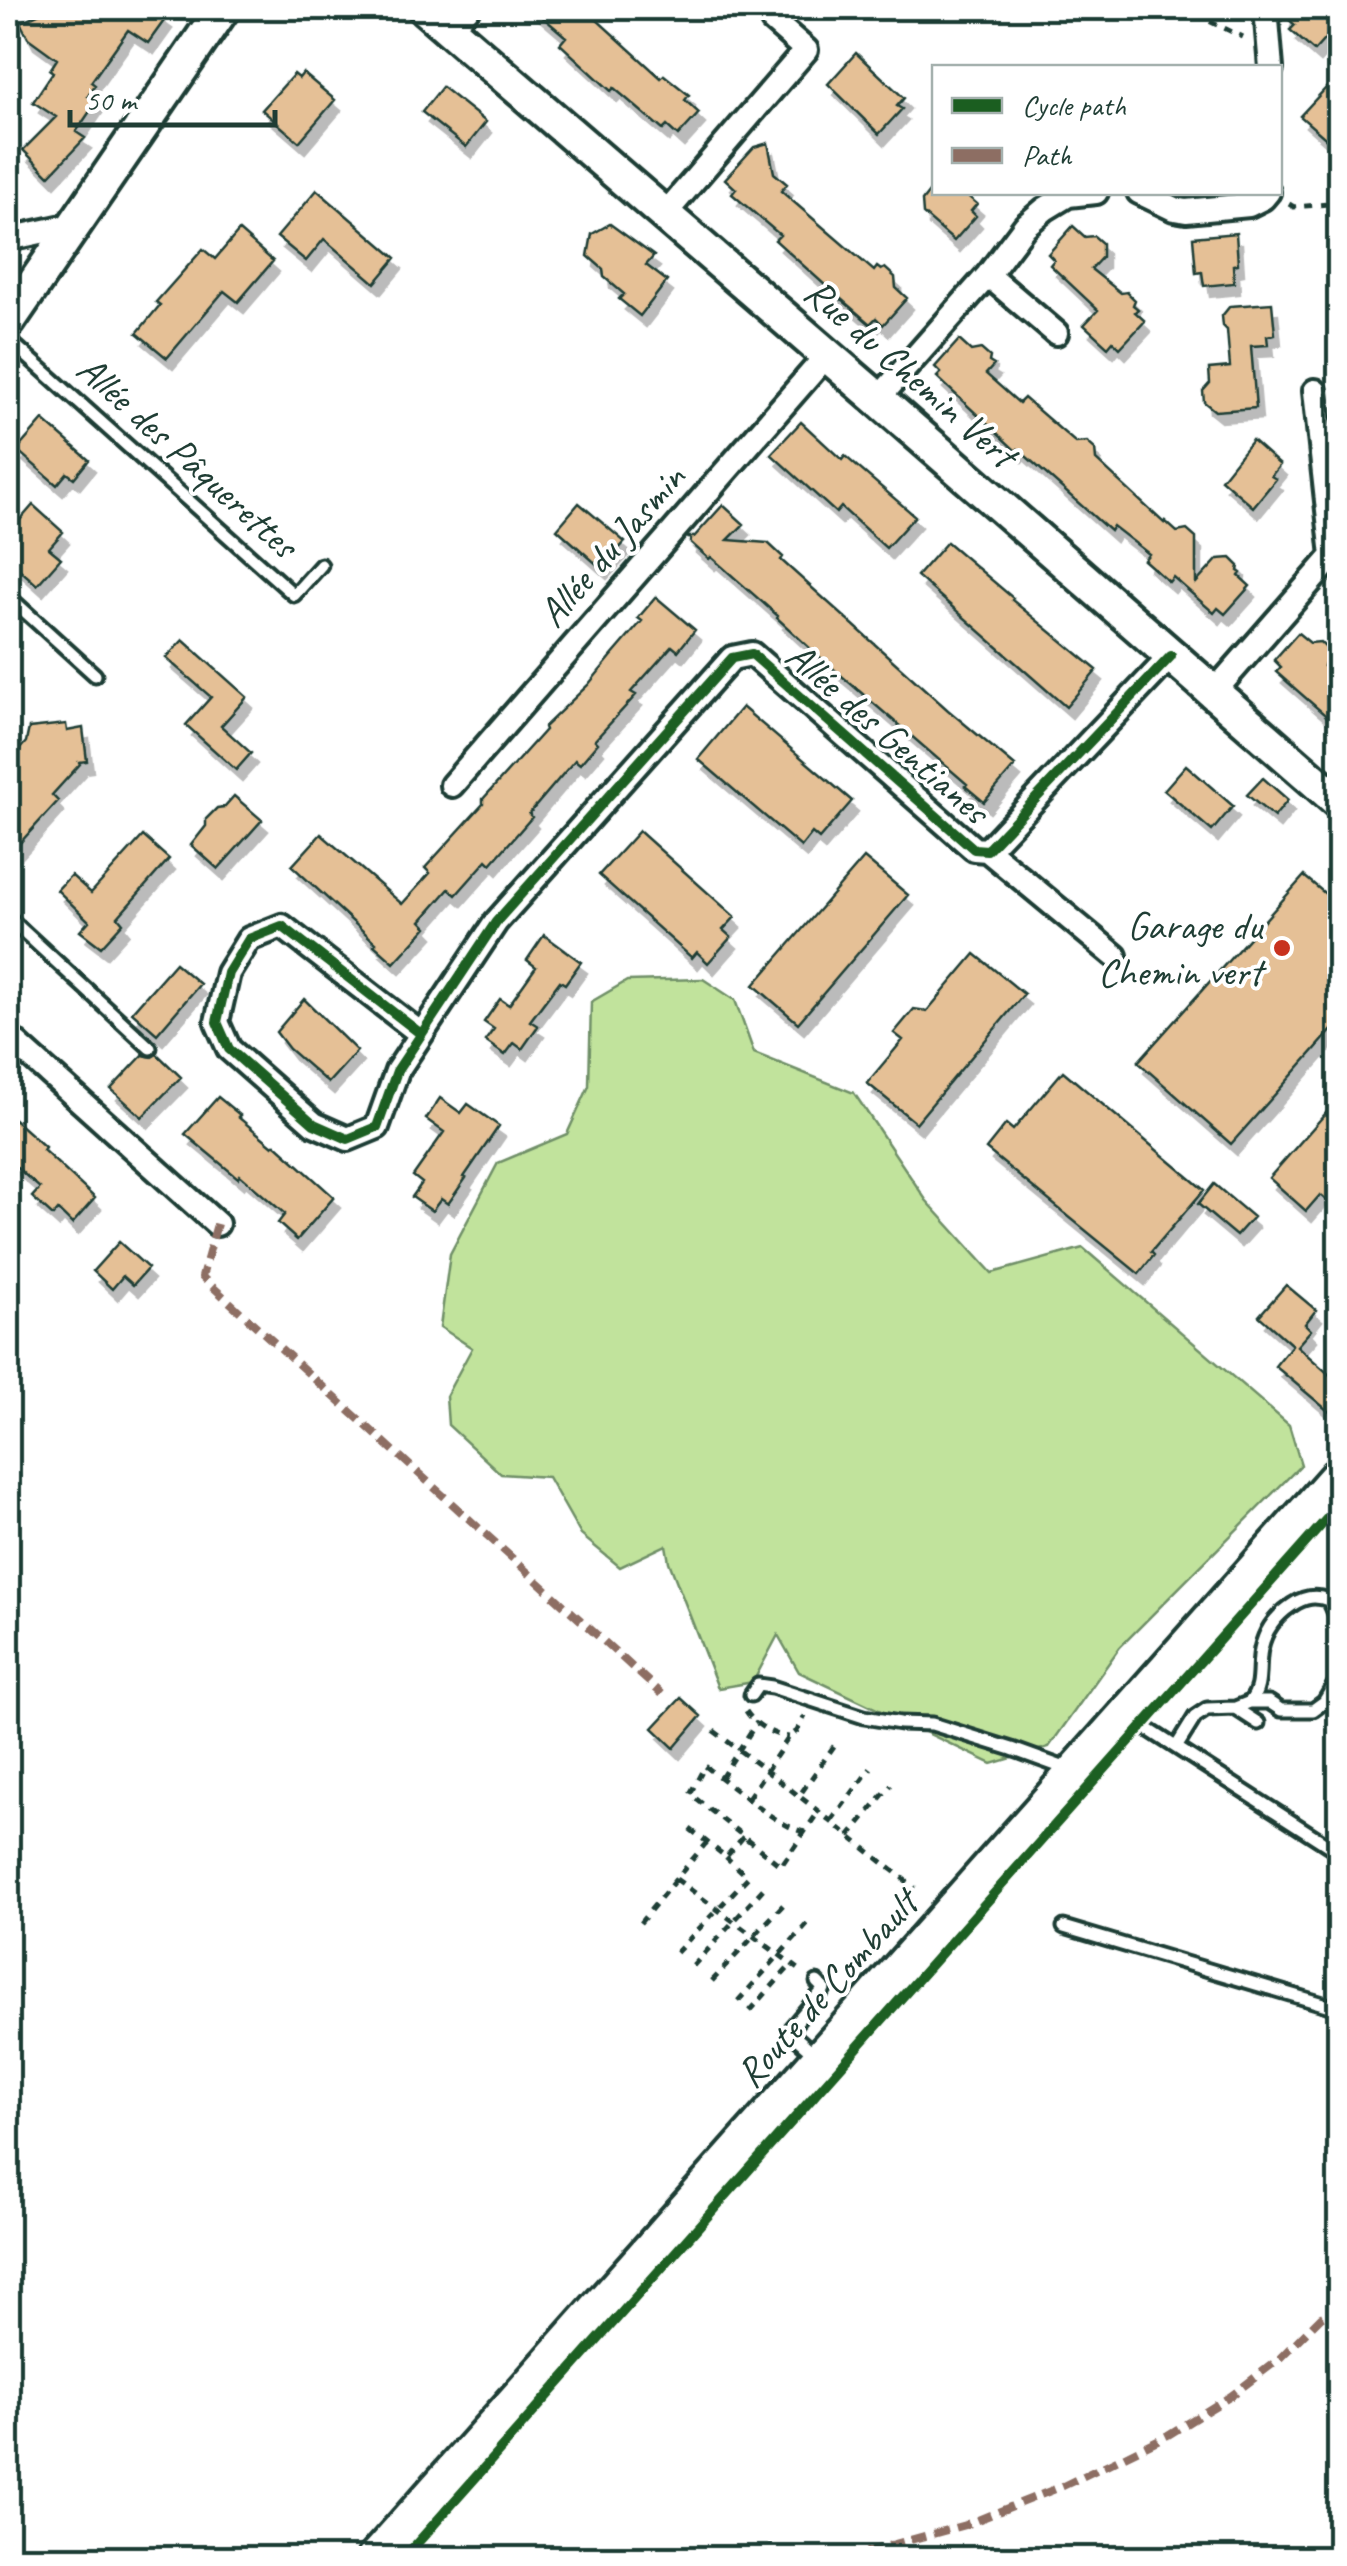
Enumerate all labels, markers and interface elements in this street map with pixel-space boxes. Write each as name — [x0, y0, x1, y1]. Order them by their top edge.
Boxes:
scale bar — [70, 65, 275, 127]
legend — [932, 65, 1282, 195]
text: 50 m — [85, 81, 138, 119]
text: Cycle path — [1022, 86, 1126, 124]
text: Path — [1022, 136, 1073, 174]
street label: Rue du Chemin Vert — [794, 267, 1031, 482]
street label: Allée des Pâquerettes — [66, 344, 311, 571]
street label: Allée du Jasmin — [527, 453, 697, 637]
street label: Allée des Gentianes — [775, 631, 1002, 837]
place label: Garage du Chemin vert — [1098, 901, 1268, 997]
marker: Garage du Chemin vert — [1271, 937, 1293, 959]
street label: Route de Combault — [725, 1875, 932, 2098]

